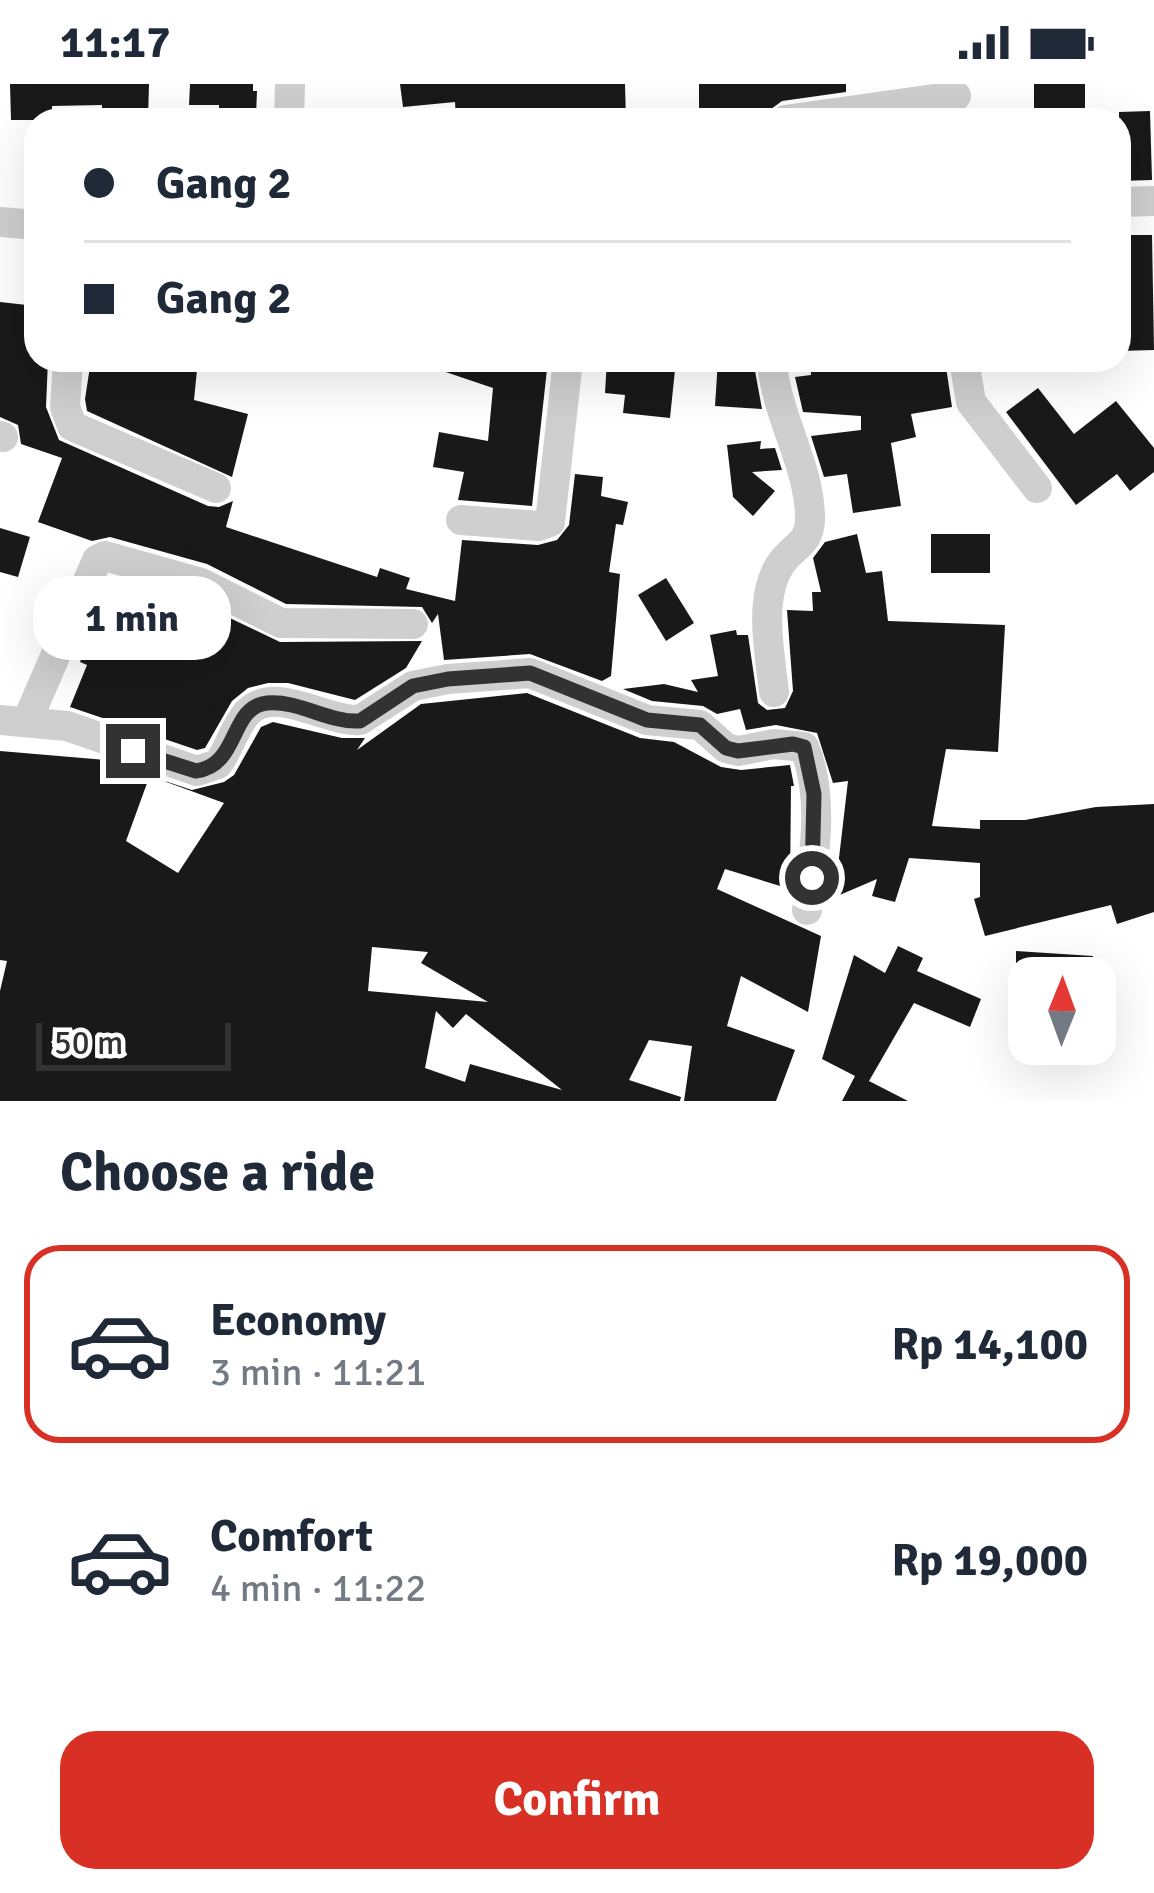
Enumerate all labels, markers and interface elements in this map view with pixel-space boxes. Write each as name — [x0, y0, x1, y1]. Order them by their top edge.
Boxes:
text: 11:17 — [60, 15, 170, 70]
text: Gang 2 — [156, 156, 291, 211]
text: Gang 2 — [156, 271, 291, 326]
callout: 1 min — [34, 577, 232, 661]
text: 1 min — [85, 594, 179, 642]
route end — [106, 724, 160, 778]
route start — [785, 851, 839, 905]
north arrow — [1008, 957, 1116, 1065]
map controls — [1008, 957, 1116, 1065]
scale bar — [36, 1017, 231, 1070]
text: 50 m — [54, 1023, 123, 1064]
text: Choose a ride — [60, 1139, 375, 1206]
icon: car — [66, 1290, 174, 1398]
text: Economy — [210, 1293, 386, 1348]
text: Rp 14,100 — [891, 1317, 1088, 1372]
text: 3 min · 11:21 — [210, 1348, 426, 1396]
icon: car — [66, 1506, 174, 1614]
text: Comfort — [210, 1509, 373, 1564]
text: Rp 19,000 — [891, 1533, 1088, 1588]
text: 4 min · 11:22 — [210, 1564, 426, 1612]
button: Confirm — [60, 1731, 1094, 1869]

